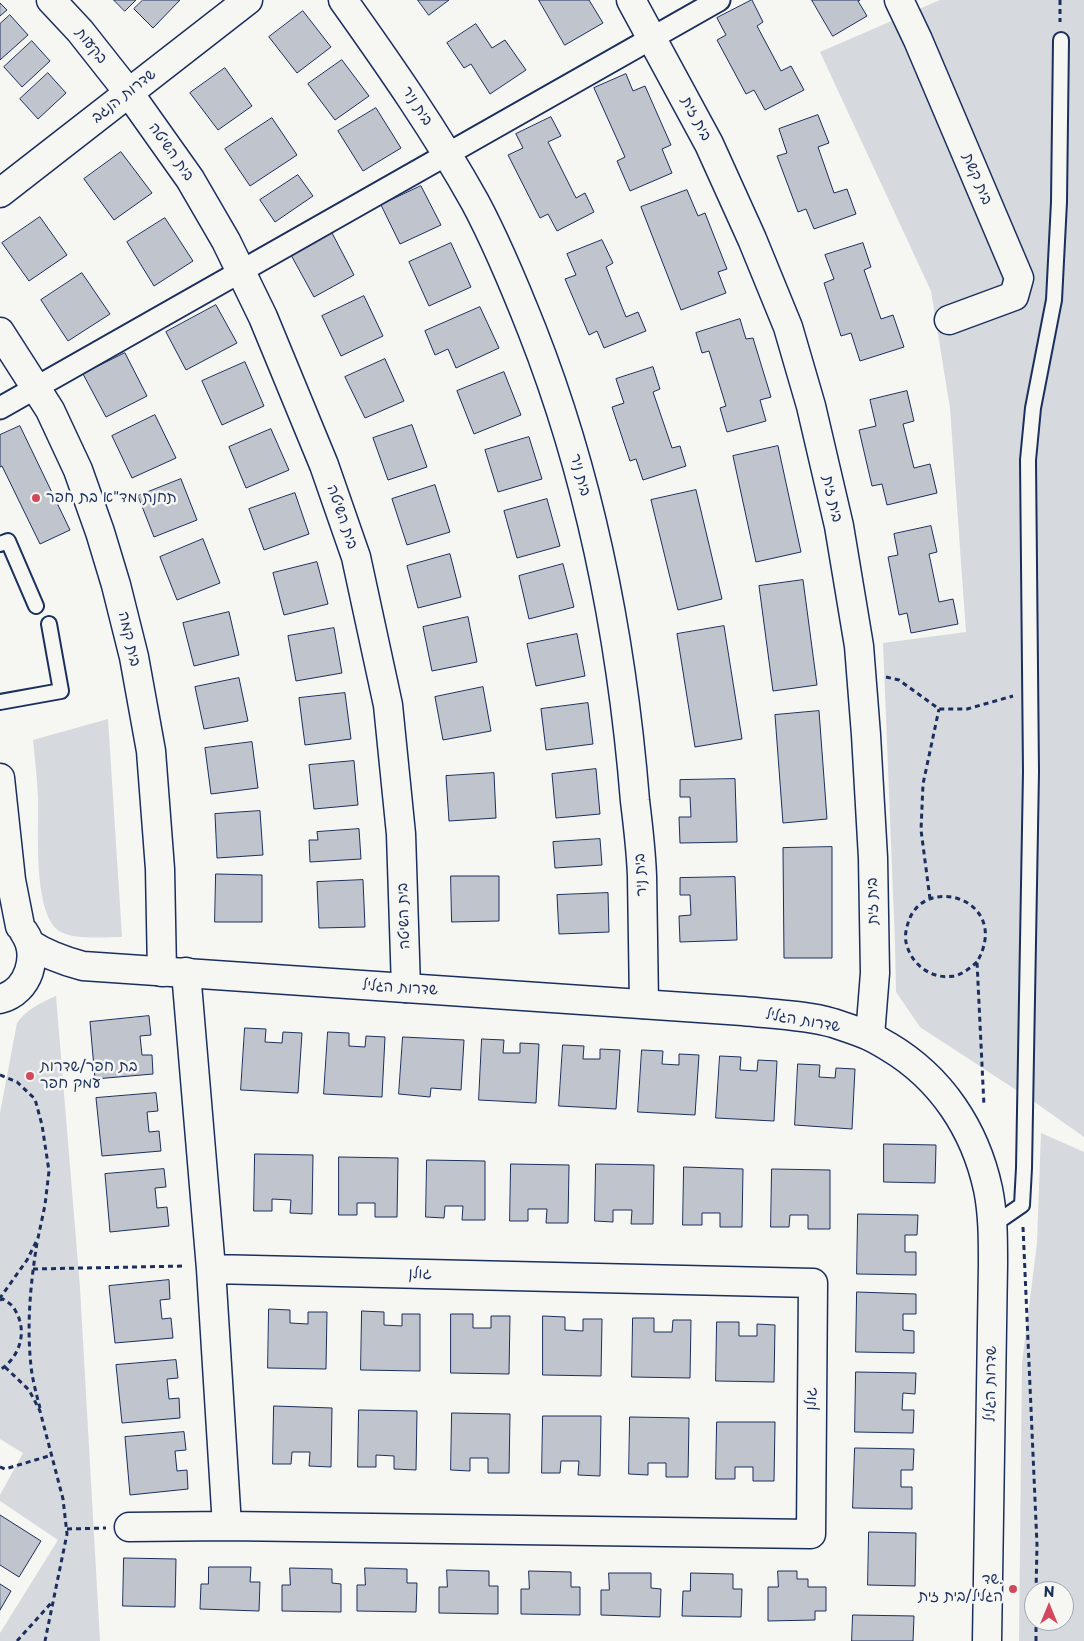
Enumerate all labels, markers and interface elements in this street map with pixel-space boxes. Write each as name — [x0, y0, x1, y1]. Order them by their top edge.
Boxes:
street label: בקעות — [71, 25, 111, 67]
street label: שדרות הנגב — [88, 65, 160, 127]
street label: בית ניר — [398, 83, 436, 129]
street label: בית זית — [677, 94, 715, 144]
street label: בית השיטה — [145, 120, 197, 184]
street label: בית קשת — [958, 151, 996, 207]
street label: בית ניר — [566, 452, 594, 498]
street label: בית זית — [818, 474, 846, 524]
street label: בית השיטה — [323, 483, 361, 551]
place label: תחנת מד"א בת חפר — [46, 489, 177, 507]
marker: תחנת מד"א בת חפר — [30, 492, 42, 504]
street label: בית קמה — [114, 610, 144, 668]
street label: בית ניר — [631, 853, 651, 897]
street label: בית זית — [864, 877, 882, 925]
street label: בית השיטה — [394, 882, 414, 950]
street label: שדרות הגליל — [361, 976, 439, 1000]
street label: שדרות הגליל — [764, 1006, 842, 1036]
place label: בת חפר/שדרות עמק חפר — [40, 1058, 138, 1093]
marker: בת חפר/שדרות עמק חפר — [24, 1070, 36, 1082]
street label: גולן — [408, 1265, 432, 1283]
street label: שדרות הגליל — [981, 1346, 1001, 1422]
street label: גולן — [803, 1387, 821, 1411]
place label: שד. הגליל/בית זית — [918, 1571, 1003, 1606]
north arrow — [1024, 1581, 1074, 1631]
text: N — [1043, 1581, 1055, 1602]
marker: שד. הגליל/בית זית — [1007, 1583, 1019, 1595]

